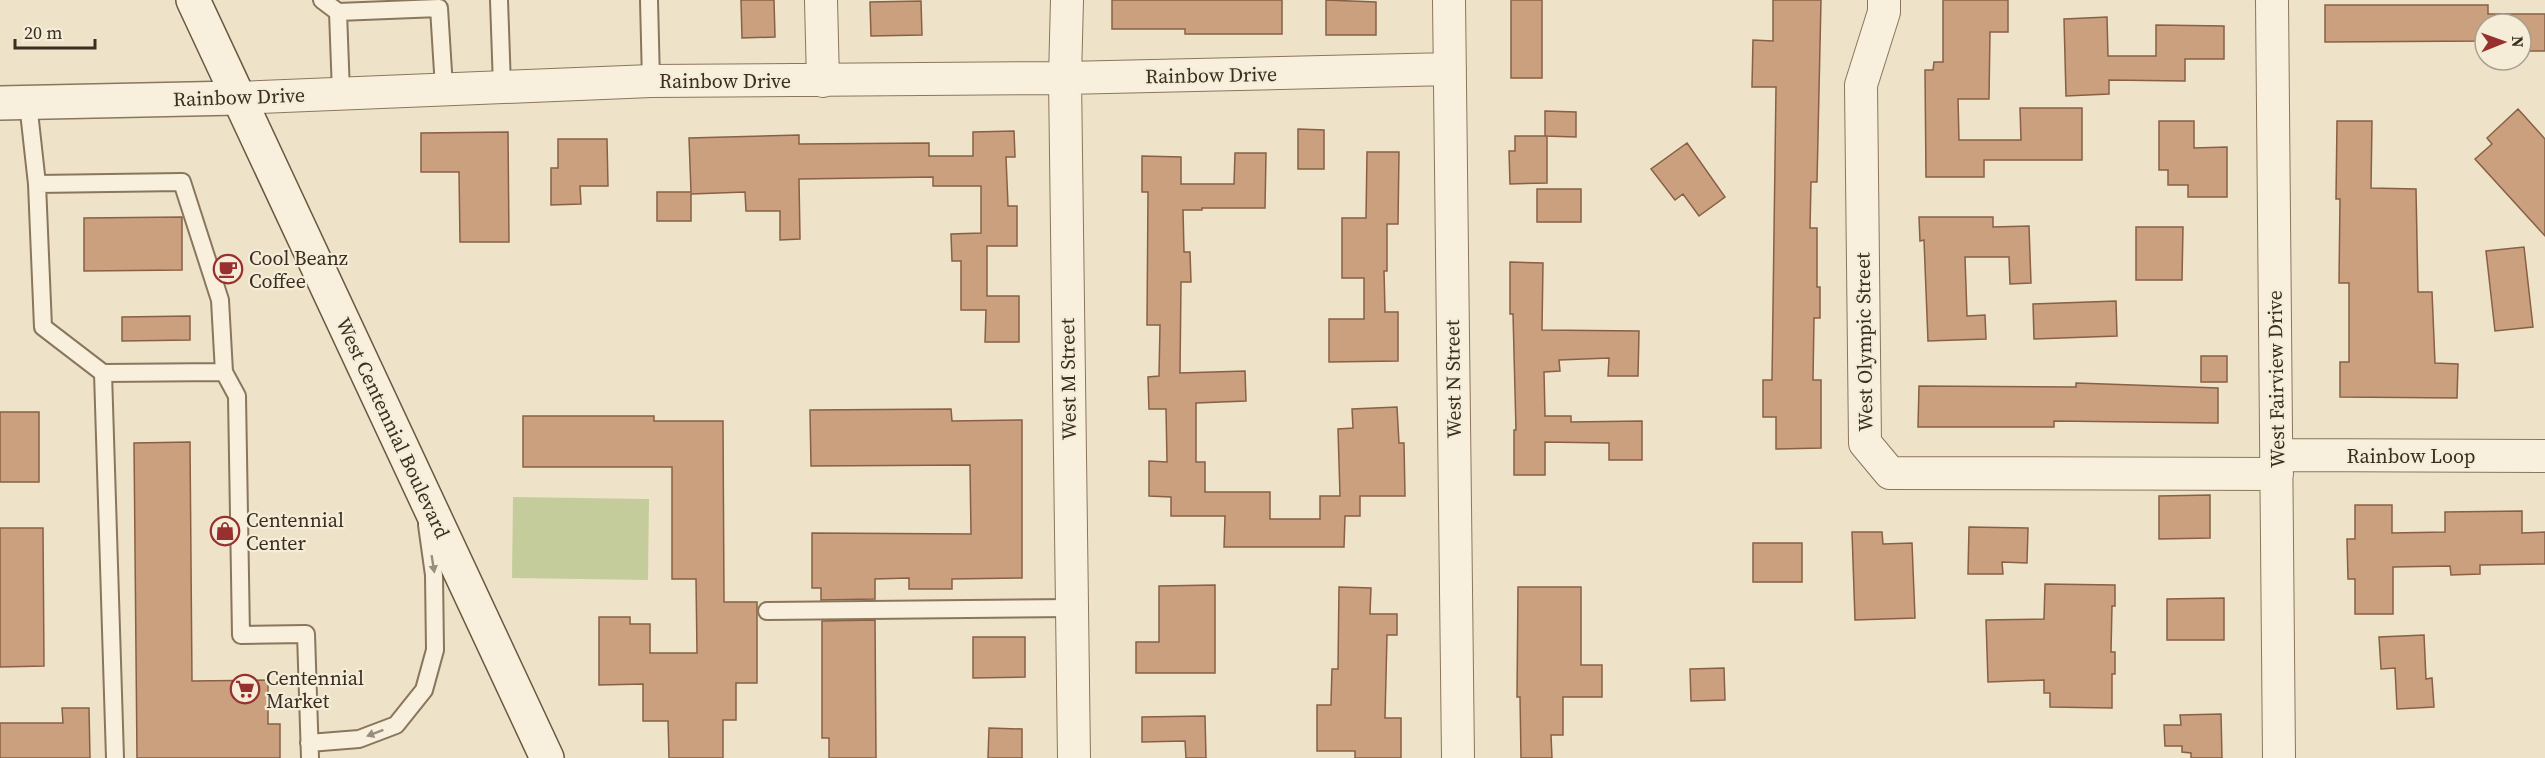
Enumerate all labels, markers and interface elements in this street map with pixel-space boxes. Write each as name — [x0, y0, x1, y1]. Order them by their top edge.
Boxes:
scale bar — [15, 12, 94, 50]
north arrow — [2473, 12, 2533, 72]
text: 20 m — [24, 20, 62, 45]
text: N — [2507, 36, 2529, 48]
street label: Rainbow Drive — [1145, 60, 1277, 90]
street label: Rainbow Drive — [659, 67, 791, 95]
street label: Rainbow Drive — [173, 81, 305, 113]
place label: Cool Beanz Coffee — [249, 244, 348, 295]
street label: West Olympic Street — [1848, 252, 1880, 432]
cafe icon: Cool Beanz Coffee — [212, 253, 244, 285]
street label: West Fairview Drive — [2260, 290, 2292, 468]
street label: West Centennial Boulevard — [329, 313, 457, 544]
street label: West M Street — [1053, 317, 1083, 440]
street label: West N Street — [1438, 319, 1468, 439]
street label: Rainbow Loop — [2346, 442, 2476, 470]
place label: Centennial Center — [246, 506, 344, 557]
shop icon: Centennial Center — [209, 515, 241, 547]
one-way arrow — [428, 555, 437, 574]
place label: Centennial Market — [266, 664, 364, 715]
supermarket icon: Centennial Market — [229, 673, 261, 705]
one-way arrow — [366, 729, 384, 738]

